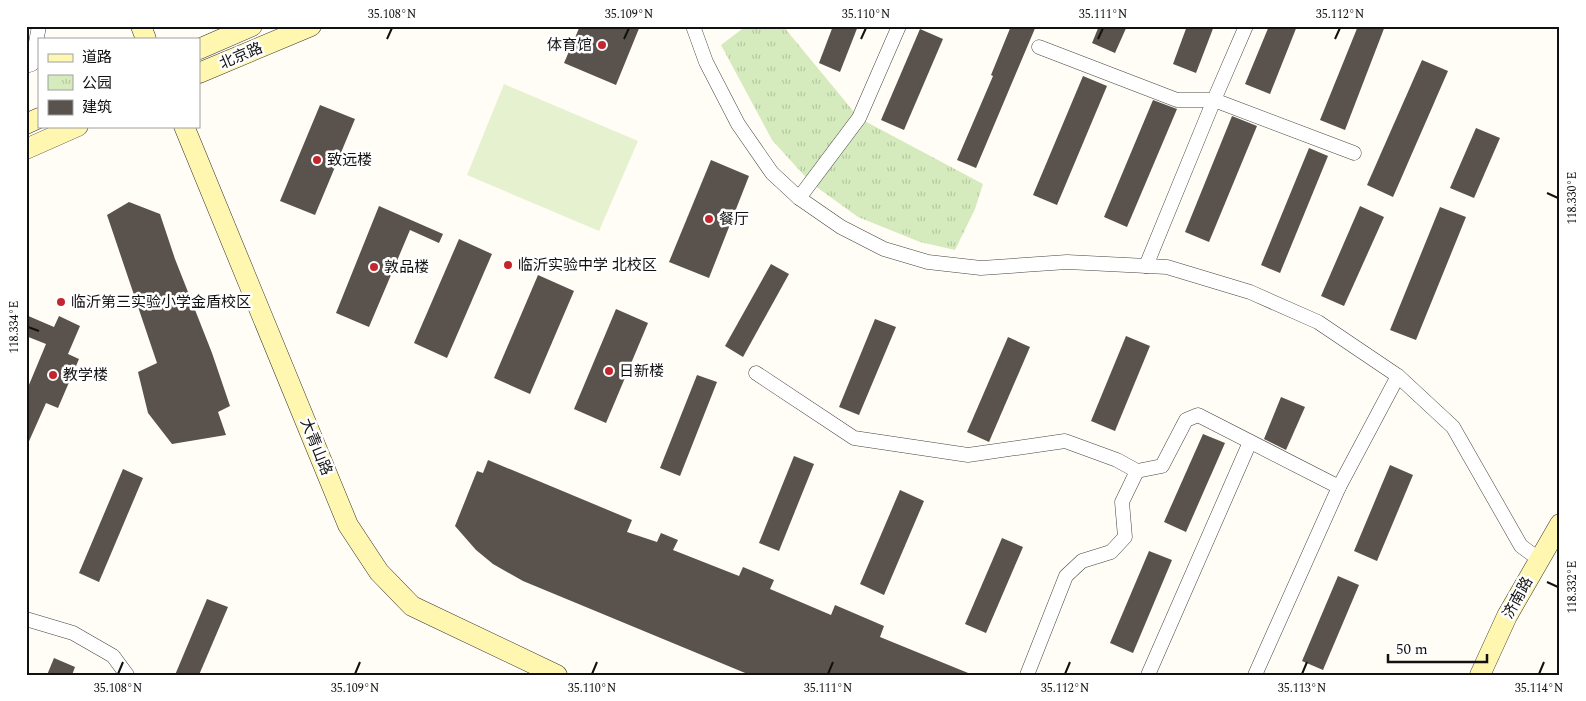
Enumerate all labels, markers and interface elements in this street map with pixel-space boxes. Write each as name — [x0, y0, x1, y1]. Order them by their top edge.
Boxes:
text: 35.108°N — [368, 5, 416, 24]
text: 35.109°N — [605, 5, 653, 24]
text: 35.110°N — [842, 5, 890, 24]
text: 35.111°N — [1079, 5, 1127, 24]
text: 35.112°N — [1316, 5, 1364, 24]
place label: 体育馆 — [547, 34, 592, 57]
street label: 北京路 — [216, 37, 266, 75]
legend — [38, 38, 200, 128]
marker: 体育馆 — [596, 39, 608, 51]
text: 道路 — [82, 46, 112, 69]
text: 公园 — [82, 72, 112, 95]
text: 建筑 — [82, 96, 112, 119]
place label: 致远楼 — [327, 149, 372, 172]
marker: 致远楼 — [311, 154, 323, 166]
text: 118.330°E — [1563, 172, 1582, 224]
place label: 餐厅 — [719, 208, 749, 231]
marker: 餐厅 — [703, 213, 715, 225]
place label: 临沂实验中学 北校区 — [518, 254, 657, 277]
place label: 敦品楼 — [384, 256, 429, 279]
marker: 临沂实验中学 北校区 — [502, 259, 514, 271]
marker: 敦品楼 — [368, 261, 380, 273]
place label: 临沂第三实验小学金盾校区 — [71, 291, 251, 314]
marker: 临沂第三实验小学金盾校区 — [55, 296, 67, 308]
text: 118.334°E — [5, 301, 24, 353]
place label: 日新楼 — [619, 360, 664, 383]
place label: 教学楼 — [63, 364, 108, 387]
marker: 日新楼 — [603, 365, 615, 377]
marker: 教学楼 — [47, 369, 59, 381]
street label: 大青山路 — [294, 415, 338, 479]
text: 118.332°E — [1563, 561, 1582, 613]
street label: 济南路 — [1497, 573, 1539, 623]
scale bar — [1388, 631, 1487, 663]
text: 50 m — [1396, 638, 1428, 661]
text: 35.108°N — [94, 679, 142, 698]
text: 35.109°N — [331, 679, 379, 698]
text: 35.110°N — [568, 679, 616, 698]
text: 35.111°N — [804, 679, 852, 698]
text: 35.112°N — [1041, 679, 1089, 698]
text: 35.113°N — [1278, 679, 1326, 698]
text: 35.114°N — [1515, 679, 1563, 698]

